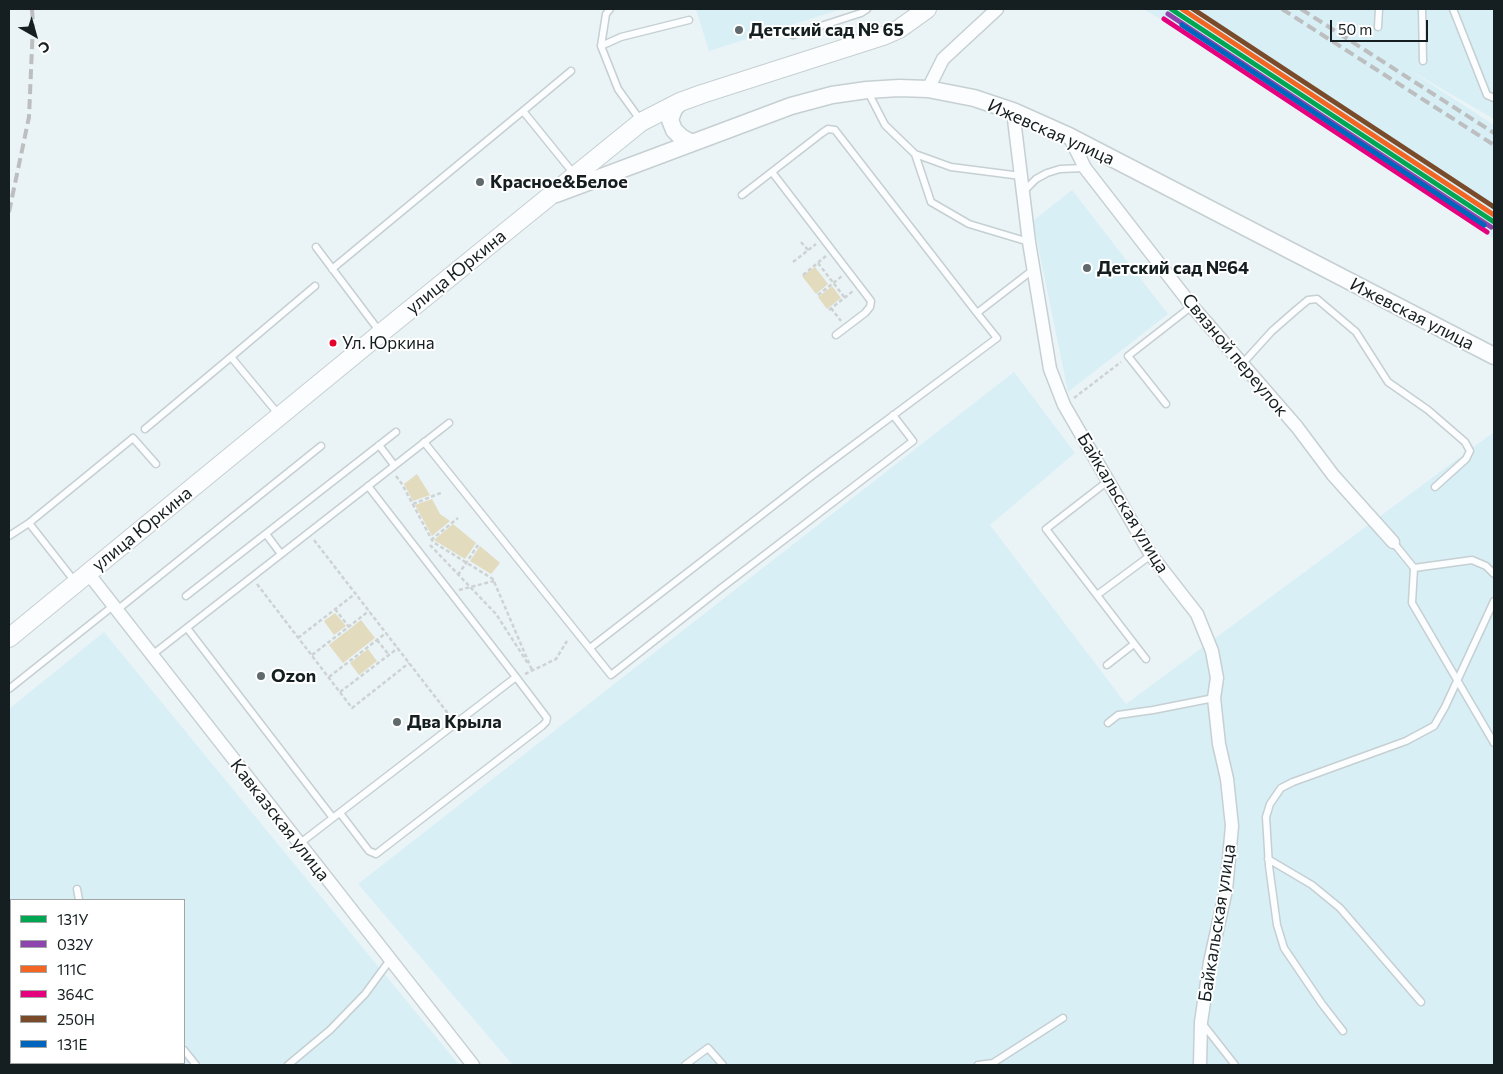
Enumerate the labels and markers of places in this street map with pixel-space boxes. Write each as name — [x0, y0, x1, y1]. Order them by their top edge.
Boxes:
place label: Детский сад № 65 — [749, 19, 904, 41]
marker: Детский сад № 65 — [733, 24, 745, 36]
place label: Красное&Белое — [490, 171, 628, 193]
marker: Красное&Белое — [474, 176, 486, 188]
place label: Детский сад №64 — [1097, 257, 1249, 279]
marker: Детский сад №64 — [1081, 262, 1093, 274]
place label: Ул. Юркина — [342, 333, 435, 353]
marker: Ул. Юркина — [328, 338, 338, 348]
place label: Ozon — [271, 665, 316, 687]
marker: Ozon — [255, 670, 267, 682]
place label: Два Крыла — [407, 711, 502, 733]
marker: Два Крыла — [391, 716, 403, 728]

